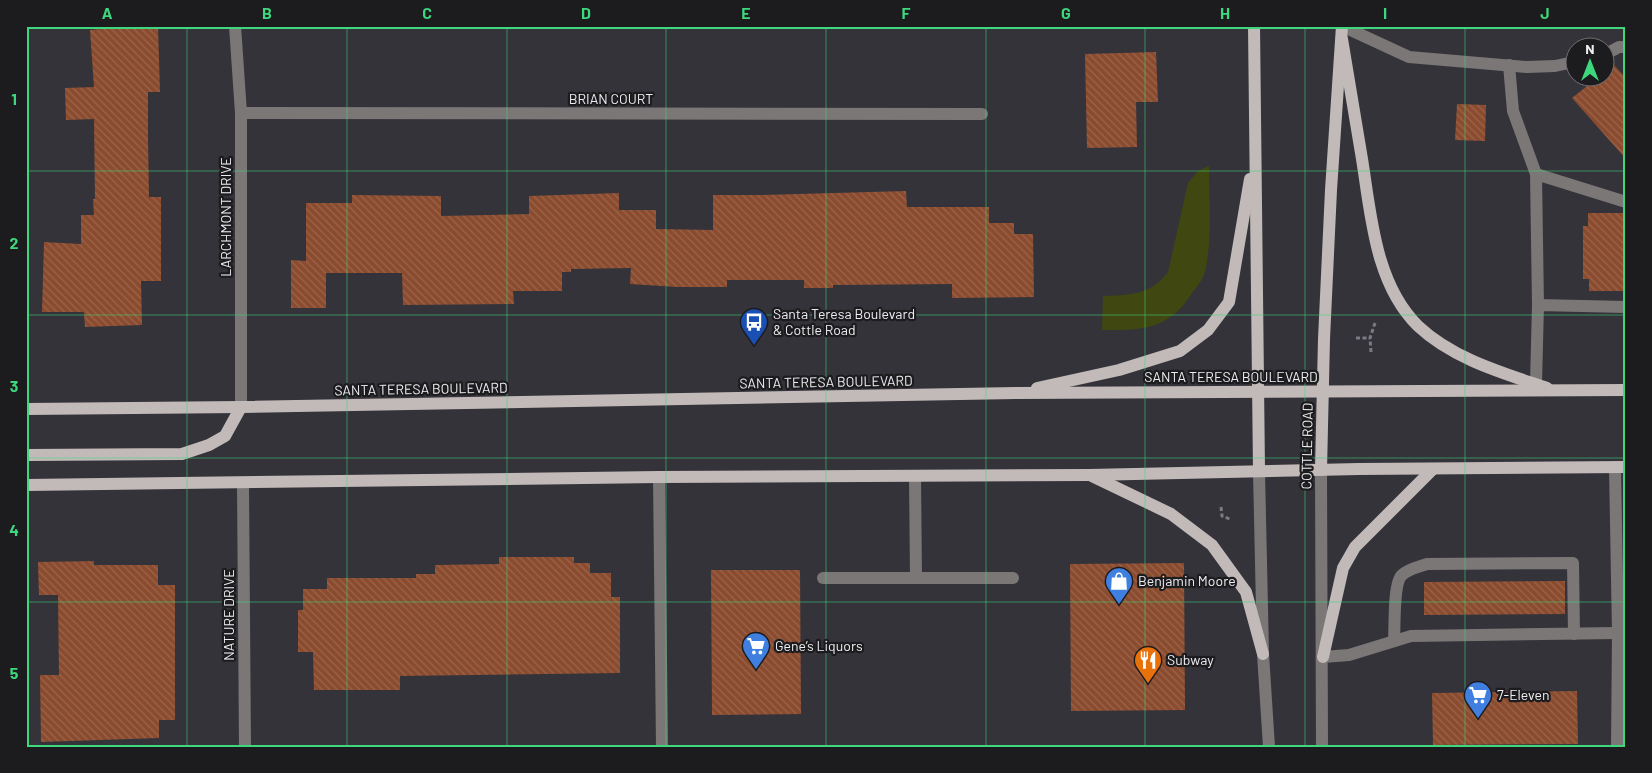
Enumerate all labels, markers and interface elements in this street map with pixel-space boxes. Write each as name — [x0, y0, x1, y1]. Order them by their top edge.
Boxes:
text: A — [102, 3, 113, 22]
text: B — [262, 3, 272, 22]
text: C — [422, 3, 432, 22]
text: D — [581, 3, 591, 22]
text: E — [741, 3, 751, 22]
text: F — [902, 3, 911, 22]
text: G — [1061, 3, 1071, 22]
text: H — [1220, 3, 1230, 22]
text: I — [1383, 3, 1387, 22]
text: J — [1540, 3, 1550, 22]
north arrow — [1564, 38, 1614, 88]
text: N — [1585, 40, 1595, 57]
text: 1 — [11, 89, 17, 108]
street label: BRIAN COURT — [569, 90, 653, 107]
street label: LARCHMONT DRIVE — [217, 157, 234, 277]
text: 2 — [10, 233, 19, 252]
place label: Santa Teresa Boulevard & Cottle Road — [773, 305, 915, 338]
bus stop icon: Santa Teresa Boulevard & Cottle Road — [739, 307, 769, 346]
street label: SANTA TERESA BOULEVARD — [1144, 368, 1318, 385]
street label: SANTA TERESA BOULEVARD — [739, 371, 913, 392]
text: 3 — [10, 376, 18, 395]
street label: SANTA TERESA BOULEVARD — [334, 378, 508, 399]
street label: COTTLE ROAD — [1297, 403, 1316, 489]
text: 4 — [9, 520, 19, 539]
shop icon: Benjamin Moore — [1104, 566, 1134, 605]
street label: NATURE DRIVE — [220, 569, 237, 661]
place label: Benjamin Moore — [1138, 572, 1236, 589]
supermarket icon: Gene’s Liquors — [741, 631, 771, 670]
place label: Gene’s Liquors — [775, 637, 863, 654]
restaurant icon: Subway — [1133, 645, 1163, 684]
place label: Subway — [1167, 651, 1214, 668]
text: 5 — [10, 663, 19, 682]
supermarket icon: 7-Eleven — [1463, 680, 1493, 719]
place label: 7-Eleven — [1497, 686, 1550, 703]

